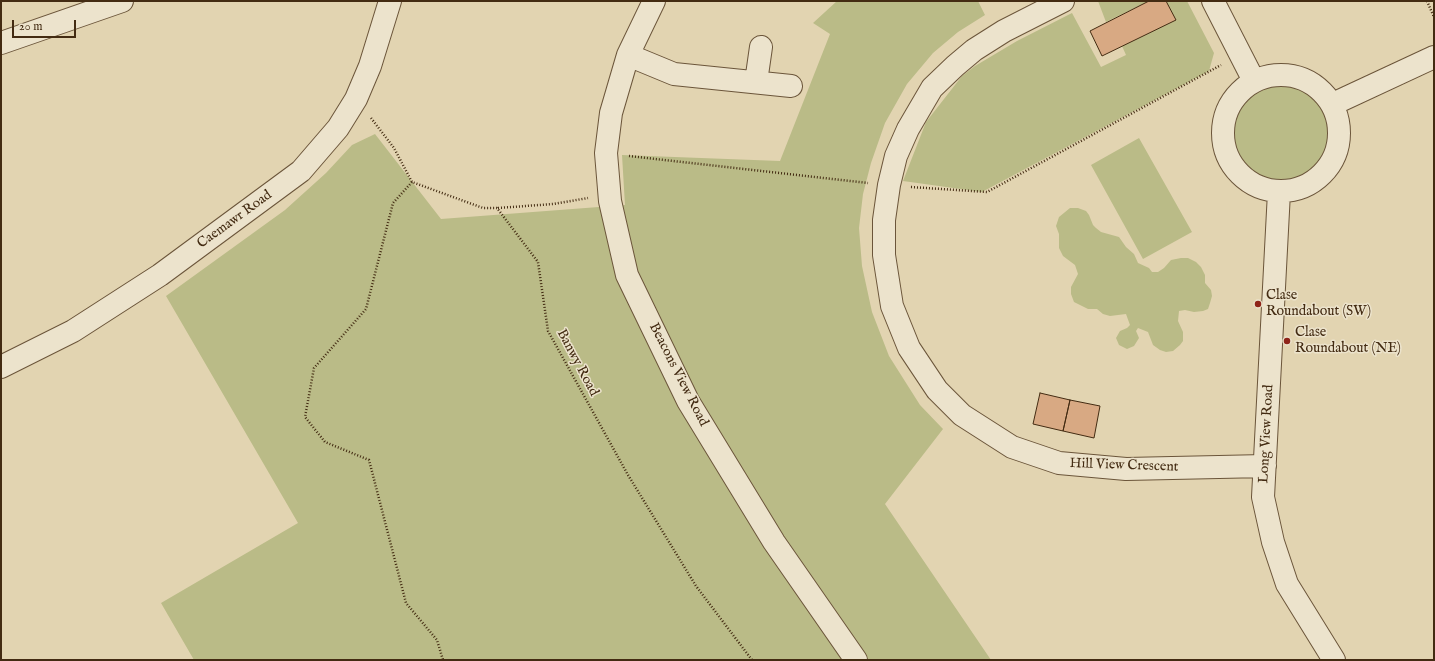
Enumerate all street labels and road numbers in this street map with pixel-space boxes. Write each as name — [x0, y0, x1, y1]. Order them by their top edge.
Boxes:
street label: Caemawr Road — [194, 187, 276, 253]
street label: Beacons View Road — [645, 320, 711, 430]
street label: Banwy Road — [552, 327, 602, 399]
street label: Long View Road — [1256, 384, 1278, 484]
street label: Hill View Crescent — [1069, 456, 1179, 476]

